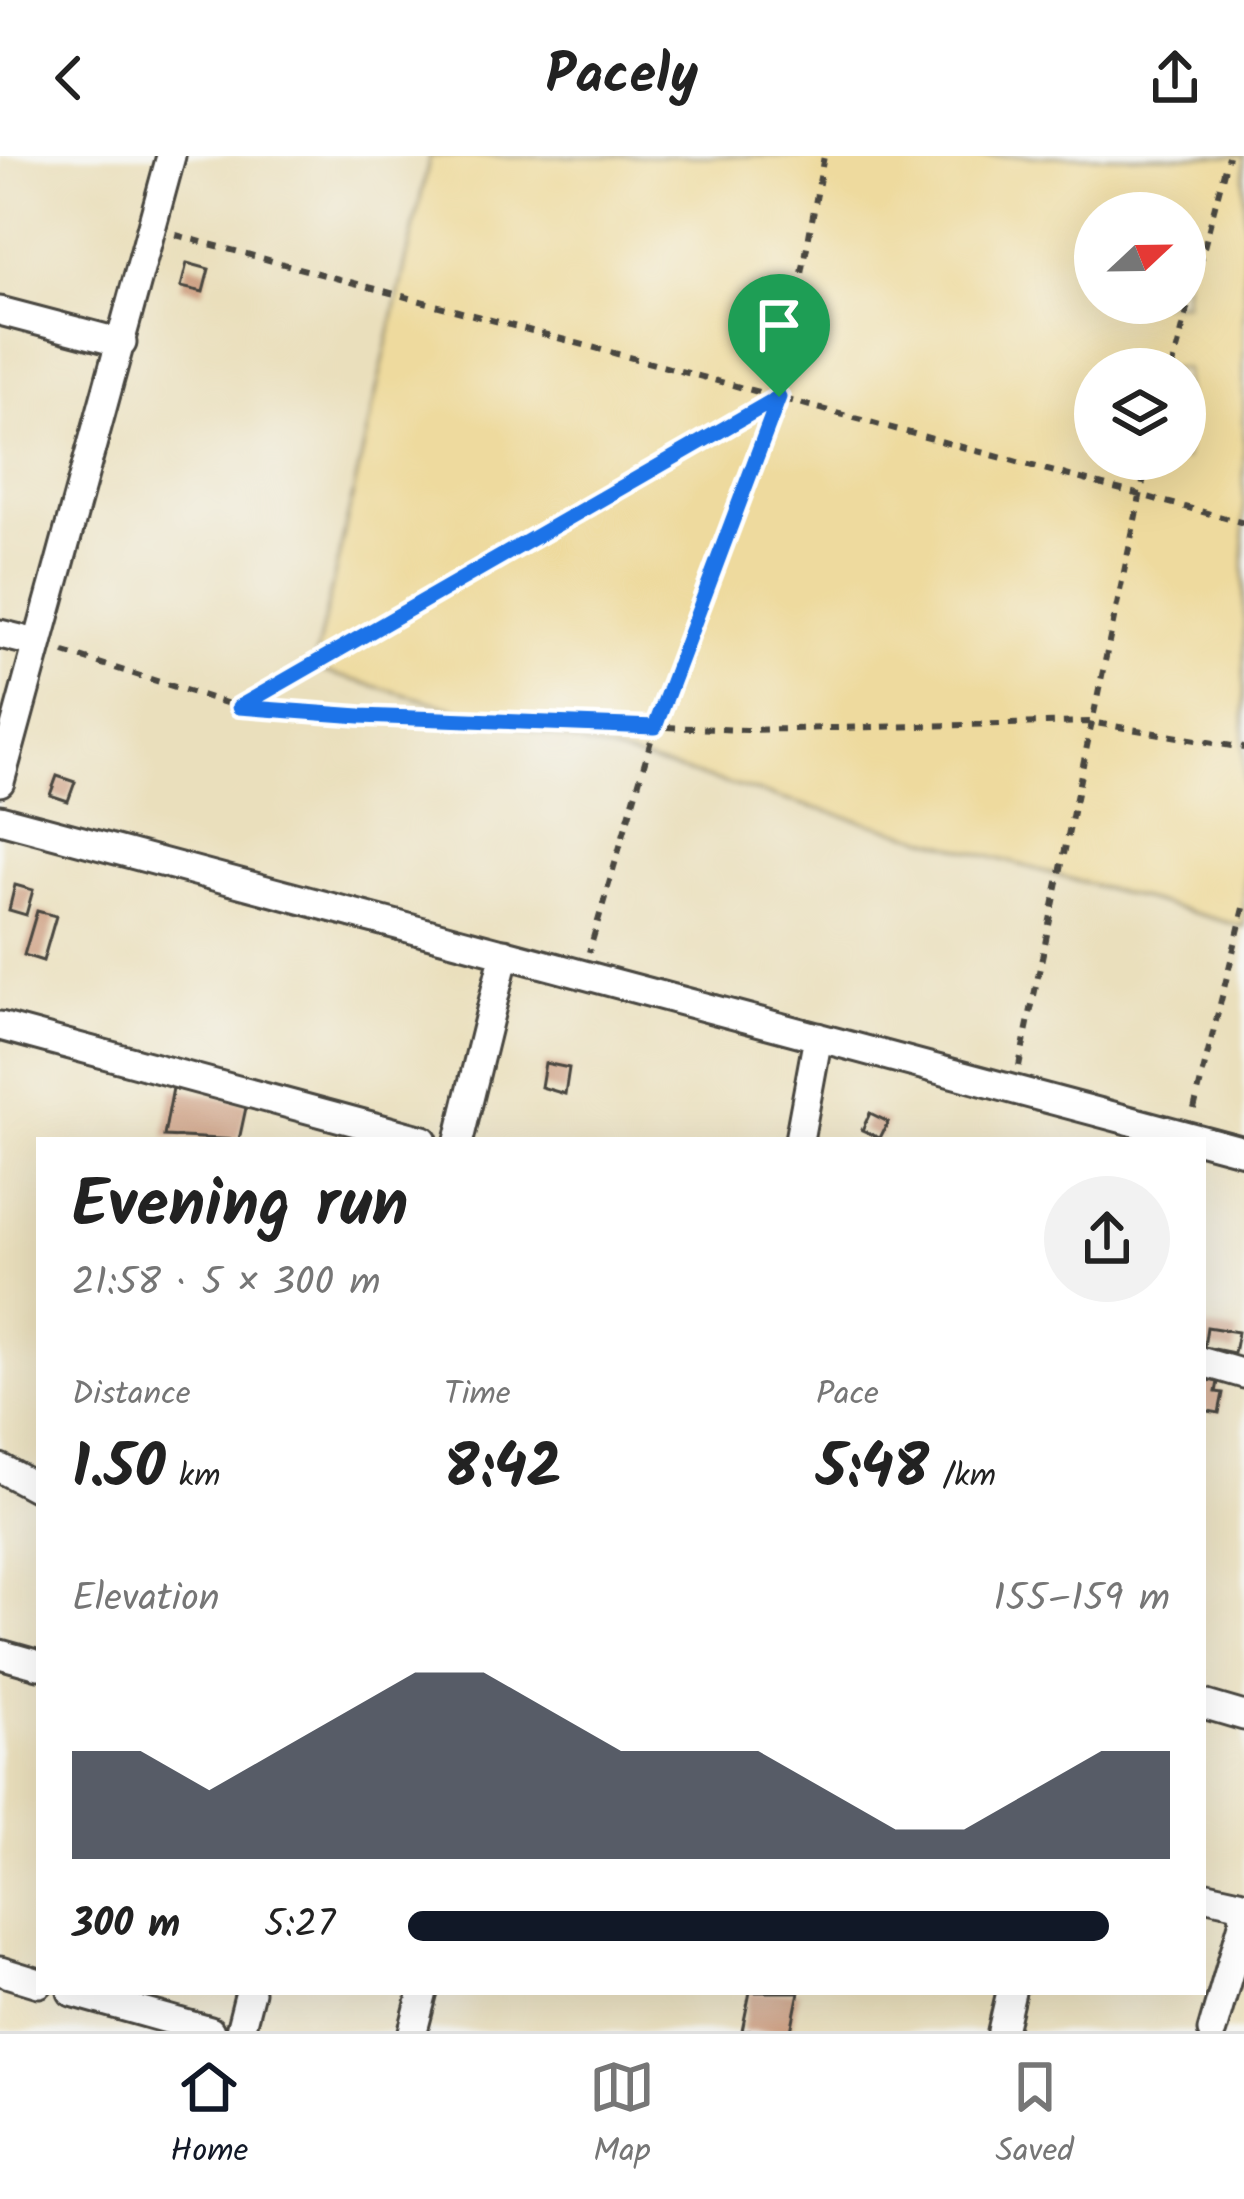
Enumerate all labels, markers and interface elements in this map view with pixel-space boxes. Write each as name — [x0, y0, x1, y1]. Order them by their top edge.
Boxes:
text: Pacely — [546, 35, 698, 121]
icon: back — [36, 45, 102, 111]
icon: share — [1142, 45, 1208, 111]
north arrow — [1074, 192, 1206, 324]
map controls — [1074, 192, 1206, 480]
pin — [728, 274, 830, 397]
icon: arrive — [746, 292, 812, 358]
button: layers — [1074, 348, 1206, 480]
text: Evening run — [72, 1155, 408, 1260]
button: share — [1044, 1176, 1170, 1302]
text: 21:58 · 5 × 300 m — [72, 1253, 381, 1315]
text: Distance — [72, 1369, 191, 1422]
text: Time — [444, 1369, 511, 1422]
text: Pace — [816, 1369, 879, 1422]
text: 1.50 — [72, 1422, 165, 1518]
text: 8:42 — [444, 1422, 562, 1518]
text: 5:48 — [816, 1422, 929, 1518]
text: km — [165, 1451, 220, 1504]
text: /km — [929, 1451, 996, 1504]
text: Elevation — [72, 1569, 220, 1631]
text: 155–159 m — [993, 1569, 1170, 1631]
text: 300 m — [72, 1895, 180, 1957]
text: 5:27 — [264, 1895, 335, 1957]
tab: Home — [170, 2054, 248, 2179]
tab: Map — [589, 2054, 655, 2179]
tab: Saved — [995, 2054, 1074, 2179]

